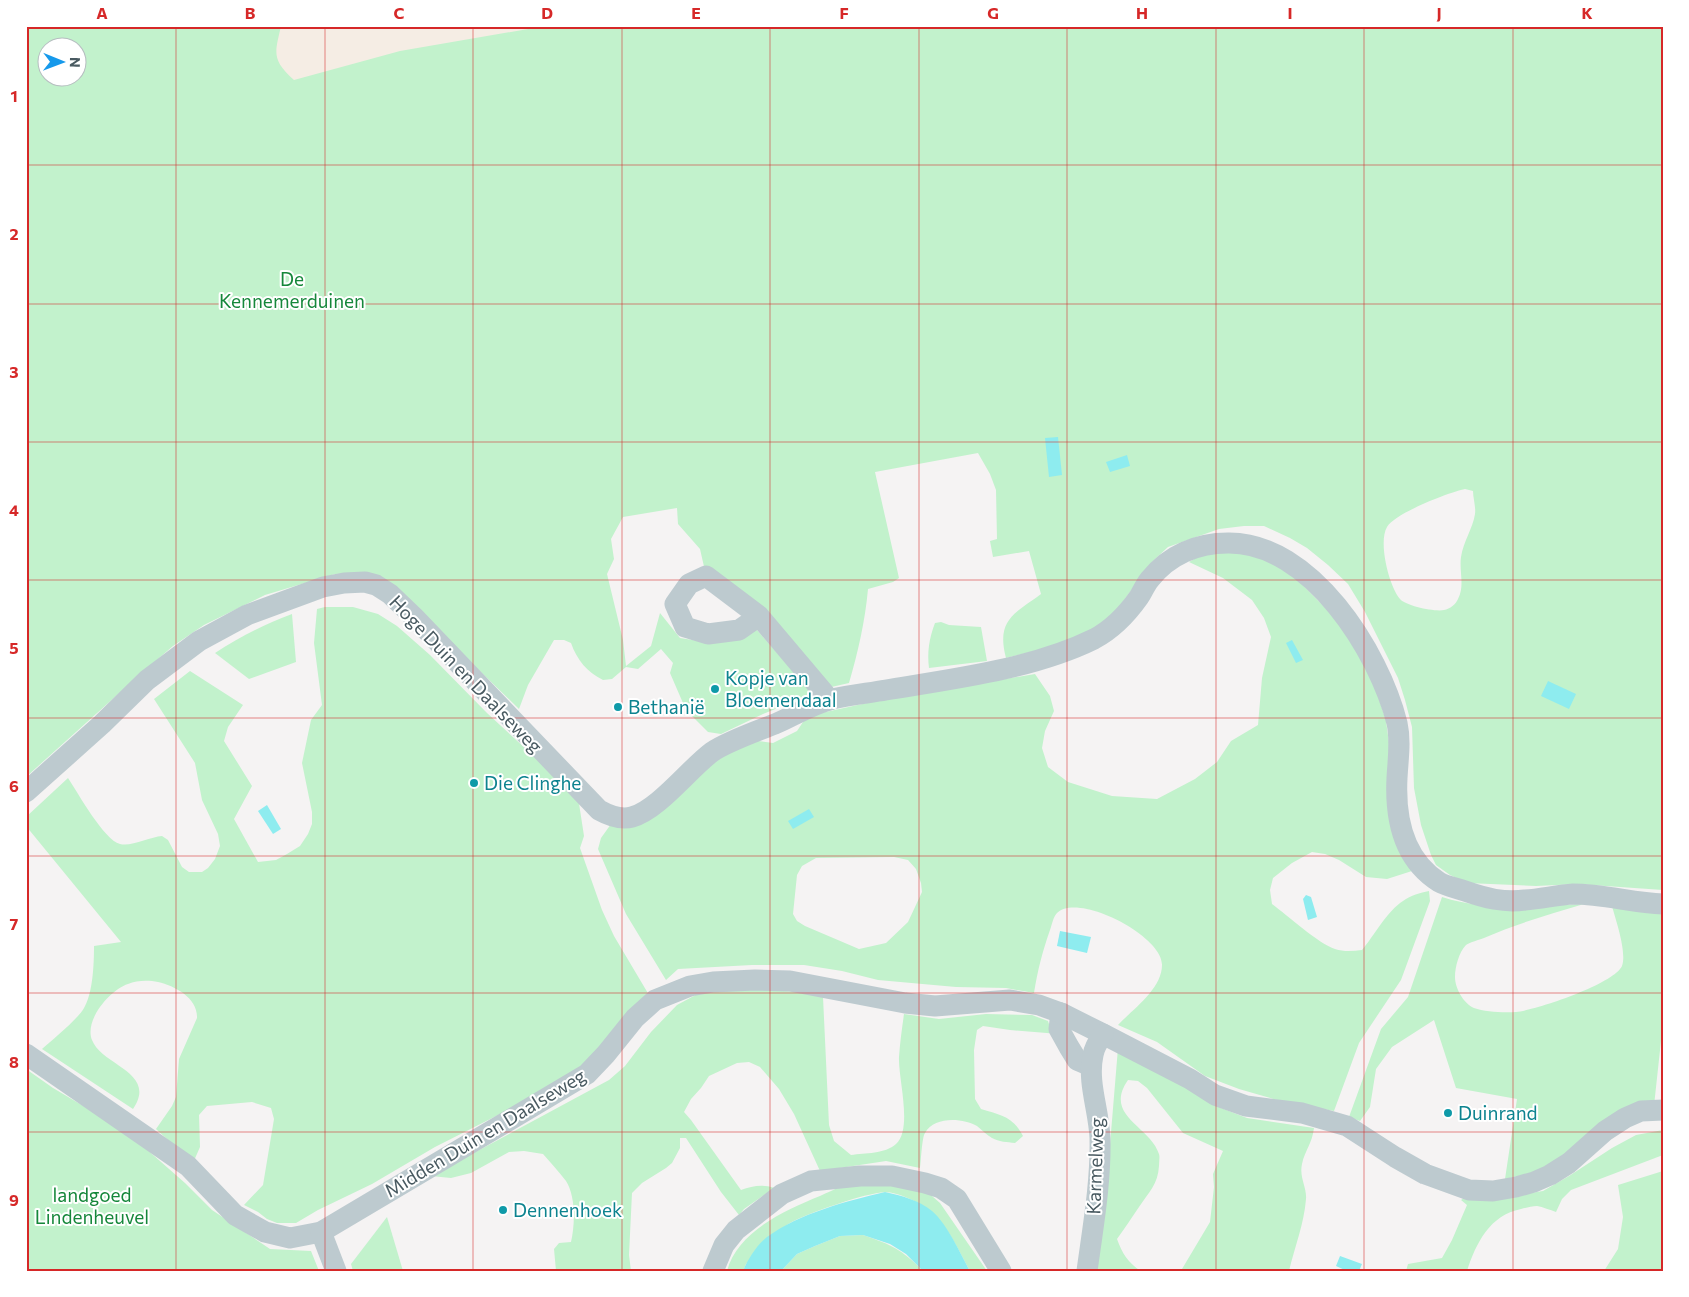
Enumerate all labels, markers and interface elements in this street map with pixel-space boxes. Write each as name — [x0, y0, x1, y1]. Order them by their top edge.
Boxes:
text: A — [96, 3, 108, 22]
text: B — [245, 3, 256, 22]
text: C — [394, 3, 405, 22]
text: D — [541, 3, 553, 22]
text: E — [691, 3, 701, 22]
text: F — [839, 3, 849, 22]
text: G — [987, 3, 999, 22]
text: H — [1136, 3, 1148, 22]
text: I — [1287, 3, 1293, 22]
text: J — [1436, 3, 1442, 22]
text: K — [1581, 3, 1593, 22]
north arrow — [38, 38, 88, 88]
text: N — [67, 57, 84, 68]
text: 1 — [10, 86, 18, 105]
text: 2 — [9, 224, 19, 243]
park label: De Kennemerduinen — [219, 267, 365, 312]
text: 3 — [9, 362, 19, 381]
text: 4 — [9, 500, 19, 519]
street label: Hoge Duin en Daalseweg — [385, 590, 548, 757]
text: 5 — [9, 638, 19, 657]
place label: Kopje van Bloemendaal — [725, 666, 837, 711]
marker: Kopje van Bloemendaal — [709, 683, 721, 695]
place label: Bethanië — [628, 695, 705, 718]
marker: Bethanië — [612, 701, 624, 713]
place label: Die Clinghe — [484, 771, 581, 794]
text: 6 — [9, 776, 19, 795]
marker: Die Clinghe — [468, 777, 480, 789]
text: 7 — [10, 914, 19, 933]
text: 8 — [9, 1052, 19, 1071]
street label: Midden Duin en Daalseweg — [380, 1063, 589, 1202]
place label: Duinrand — [1458, 1101, 1538, 1124]
marker: Duinrand — [1442, 1107, 1454, 1119]
street label: Karmelweg — [1081, 1117, 1108, 1215]
park label: landgoed Lindenheuvel — [35, 1183, 149, 1228]
text: 9 — [9, 1190, 19, 1209]
place label: Dennenhoek — [513, 1198, 622, 1221]
marker: Dennenhoek — [497, 1204, 509, 1216]

